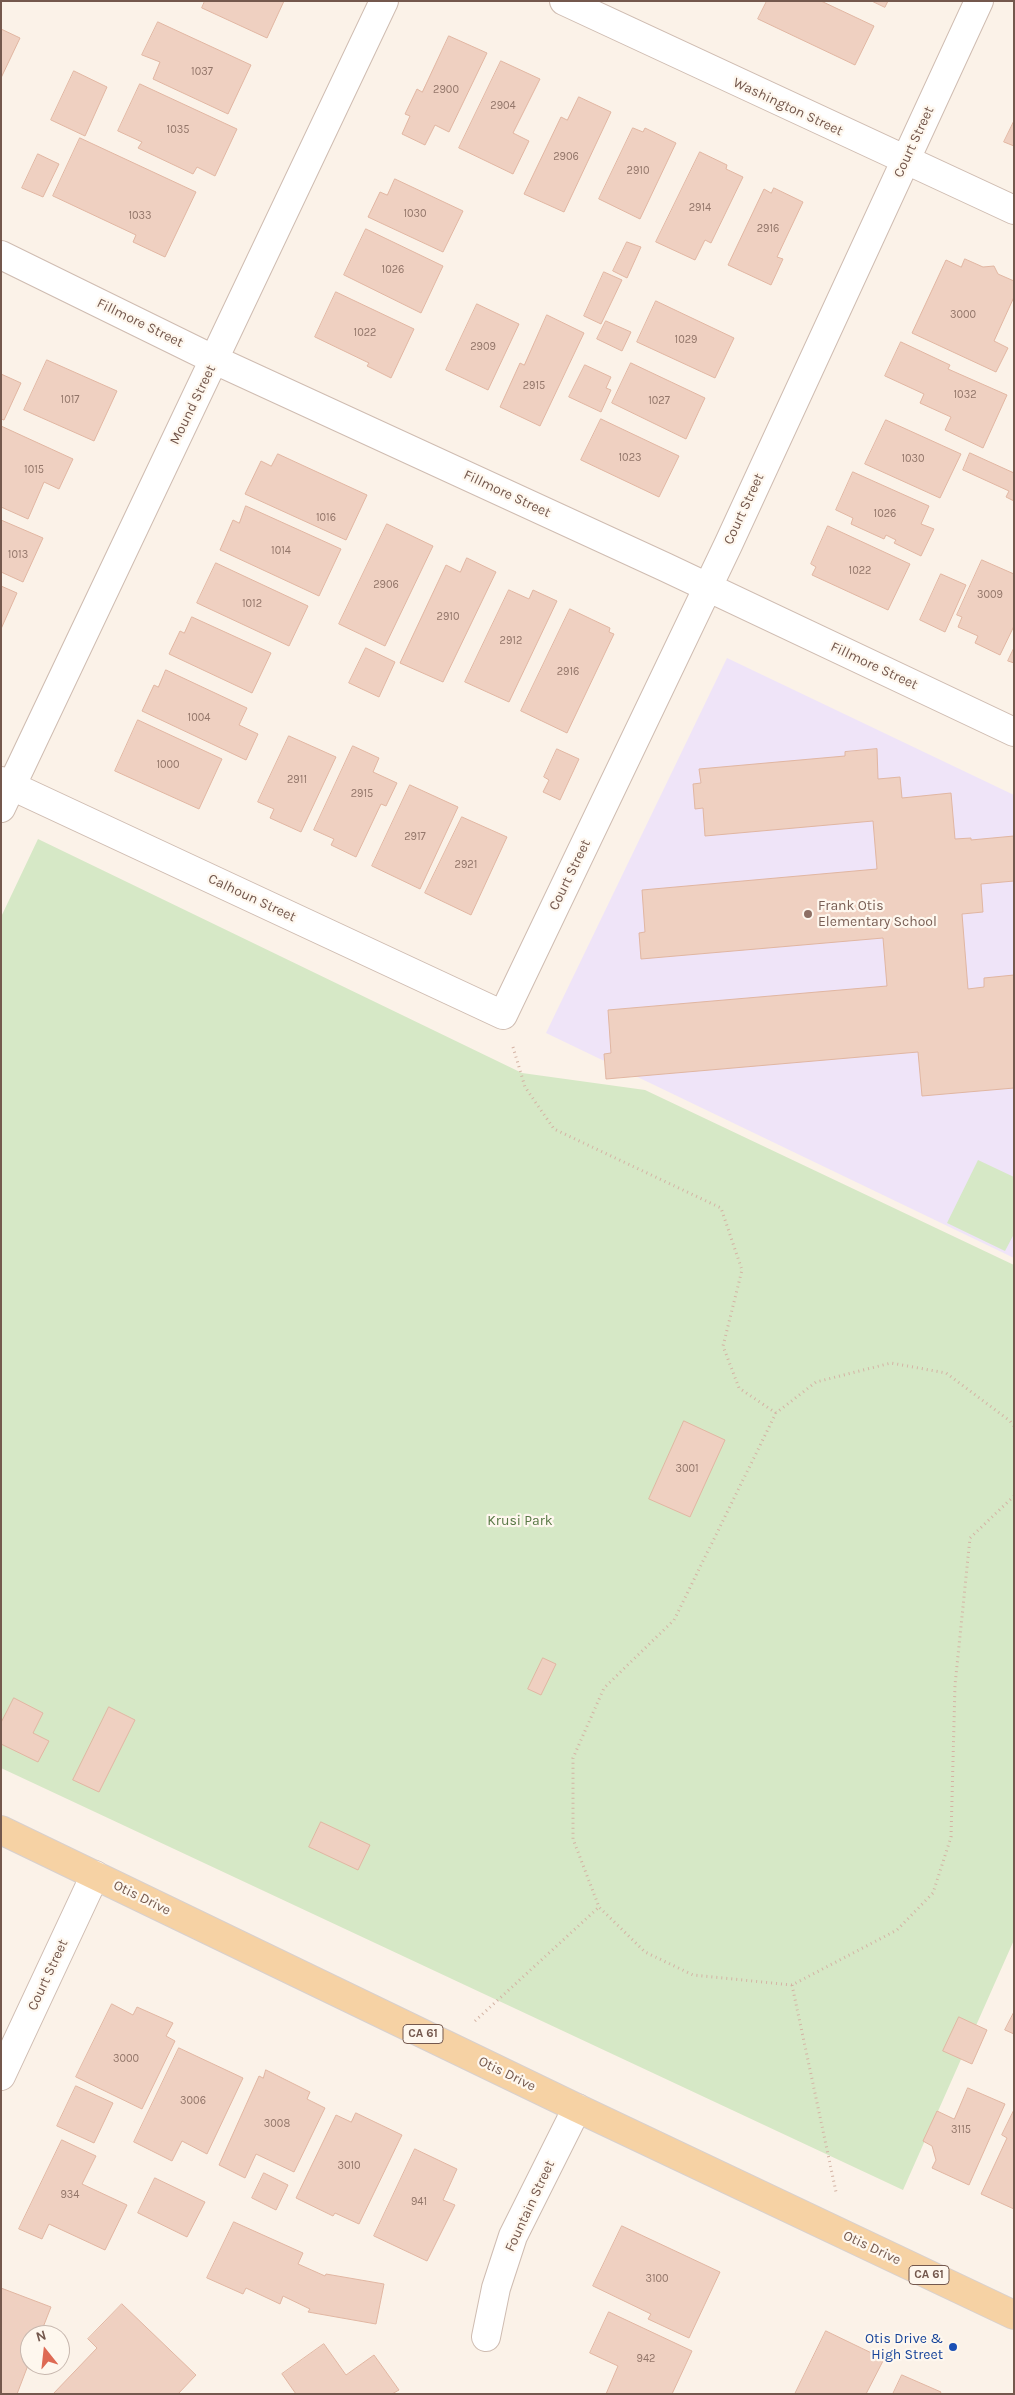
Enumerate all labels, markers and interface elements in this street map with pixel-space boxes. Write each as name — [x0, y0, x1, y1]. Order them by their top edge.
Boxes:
house number: 1037 — [191, 65, 213, 79]
street label: Washington Street — [730, 74, 846, 140]
house number: 2900 — [433, 83, 459, 97]
house number: 2904 — [490, 99, 516, 113]
street label: Court Street — [890, 104, 938, 180]
house number: 1035 — [167, 123, 189, 137]
house number: 2906 — [553, 150, 579, 164]
house number: 2910 — [627, 164, 649, 178]
house number: 2914 — [689, 201, 711, 215]
house number: 1030 — [403, 207, 427, 221]
house number: 1033 — [128, 209, 152, 223]
house number: 2916 — [757, 222, 779, 236]
house number: 1026 — [382, 263, 404, 277]
street label: Fillmore Street — [94, 295, 186, 351]
house number: 3000 — [950, 308, 976, 322]
house number: 1022 — [354, 326, 376, 340]
house number: 1029 — [675, 333, 697, 347]
house number: 2909 — [470, 340, 496, 354]
street label: Mound Street — [166, 362, 220, 448]
house number: 2915 — [523, 379, 545, 393]
house number: 1032 — [953, 388, 977, 402]
house number: 1017 — [61, 393, 79, 407]
house number: 1027 — [648, 394, 670, 408]
house number: 1023 — [618, 451, 642, 465]
house number: 1030 — [901, 452, 925, 466]
house number: 1015 — [24, 463, 44, 477]
street label: Fillmore Street — [461, 467, 553, 521]
street label: Court Street — [720, 471, 768, 547]
house number: 1026 — [874, 507, 896, 521]
house number: 1016 — [316, 511, 336, 525]
house number: 1014 — [271, 544, 291, 558]
house number: 1013 — [8, 548, 28, 562]
house number: 1022 — [849, 564, 871, 578]
house number: 2906 — [373, 578, 399, 592]
house number: 3009 — [977, 588, 1003, 602]
house number: 1012 — [242, 597, 262, 611]
house number: 2910 — [437, 610, 459, 624]
house number: 2912 — [500, 634, 522, 648]
street label: Fillmore Street — [828, 639, 920, 693]
house number: 2916 — [557, 665, 579, 679]
house number: 1004 — [188, 711, 210, 725]
house number: 1000 — [156, 758, 180, 772]
house number: 2911 — [287, 773, 307, 787]
house number: 2915 — [351, 787, 373, 801]
house number: 2917 — [404, 830, 426, 844]
street label: Court Street — [546, 837, 594, 913]
house number: 2921 — [455, 858, 477, 872]
street label: Calhoun Street — [205, 870, 299, 926]
place label: Frank Otis Elementary School — [818, 898, 937, 930]
marker: Frank Otis Elementary School — [802, 908, 814, 920]
house number: 3001 — [675, 1462, 699, 1476]
park label: Krusi Park — [487, 1513, 553, 1529]
street label: Otis Drive — [111, 1877, 173, 1919]
street label: Court Street — [24, 1937, 72, 2013]
road number: CA 61 — [403, 2025, 443, 2044]
house number: 3000 — [113, 2052, 139, 2066]
street label: Otis Drive — [476, 2053, 538, 2095]
house number: 3006 — [180, 2094, 206, 2108]
house number: 3008 — [264, 2117, 290, 2131]
house number: 3115 — [951, 2123, 971, 2137]
street label: Fountain Street — [501, 2158, 559, 2254]
house number: 3010 — [337, 2159, 361, 2173]
house number: 934 — [60, 2188, 80, 2202]
house number: 941 — [411, 2195, 427, 2209]
street label: Otis Drive — [840, 2227, 904, 2269]
road number: CA 61 — [909, 2266, 949, 2284]
house number: 3100 — [645, 2272, 669, 2286]
north arrow — [20, 2325, 70, 2375]
text: N — [34, 2327, 48, 2346]
place label: Otis Drive & High Street — [865, 2331, 943, 2364]
marker: Otis Drive & High Street — [947, 2341, 959, 2353]
house number: 942 — [637, 2352, 655, 2366]

